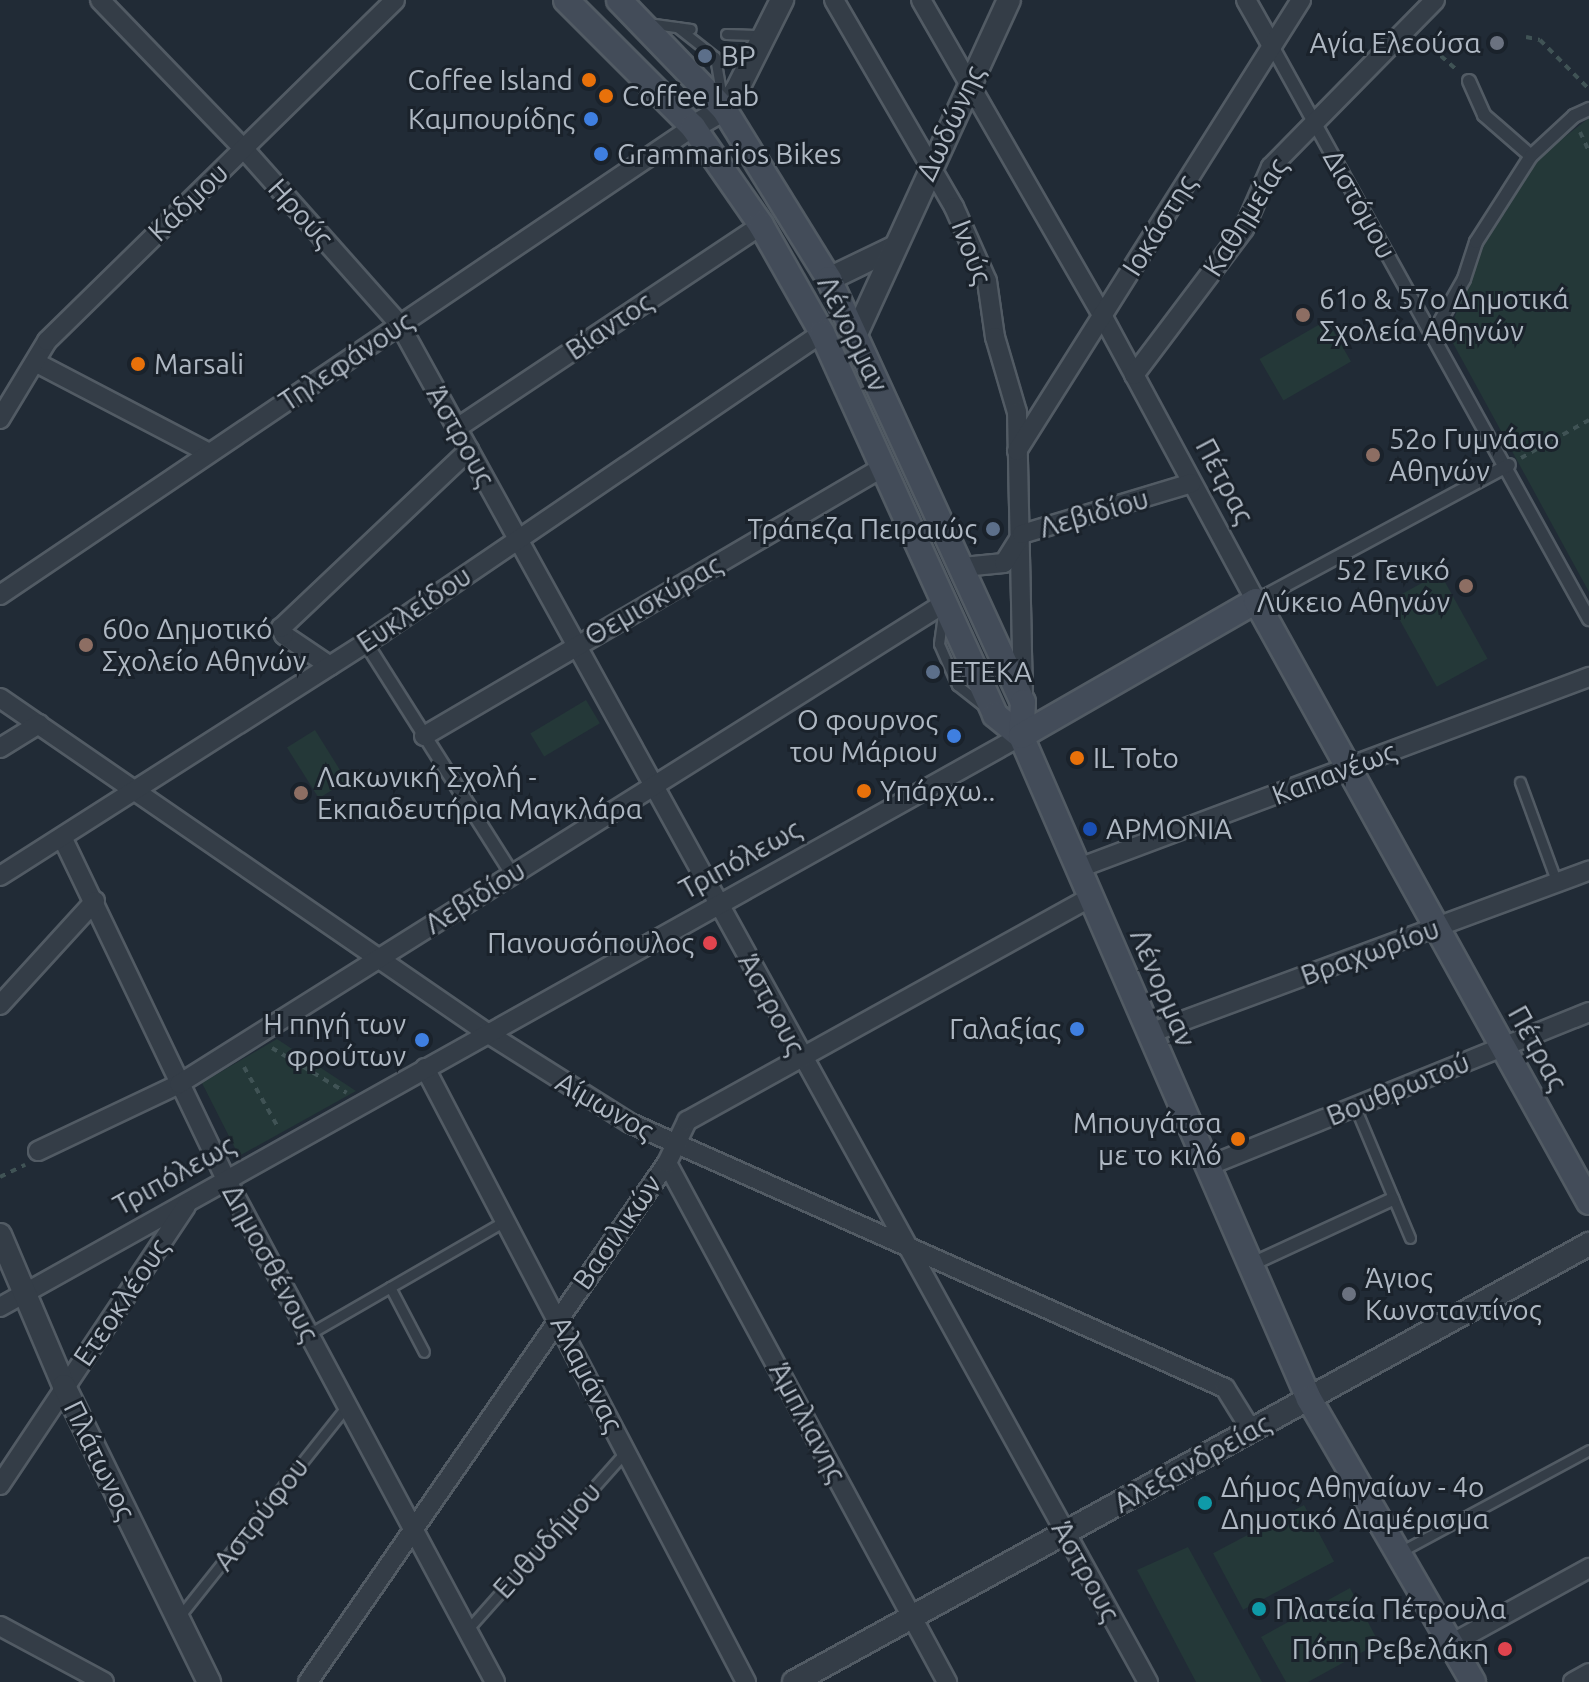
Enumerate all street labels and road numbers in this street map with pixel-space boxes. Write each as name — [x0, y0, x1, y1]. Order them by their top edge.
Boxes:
street label: Δωδώνης — [909, 60, 991, 186]
street label: Διστόμου — [1316, 143, 1404, 265]
street label: Καθημείας — [1195, 152, 1295, 282]
street label: Κάδμου — [141, 156, 235, 248]
street label: Ιοκάστης — [1115, 168, 1203, 282]
street label: Ηρούς — [261, 172, 341, 254]
street label: Ινούς — [945, 215, 999, 289]
street label: Λένορμαν — [811, 271, 895, 397]
street label: Βίαντος — [559, 285, 659, 367]
street label: Τηλεφάνους — [273, 304, 419, 418]
street label: Άστρους — [420, 380, 502, 492]
street label: Πέτρας — [1189, 433, 1261, 529]
street label: Λεβιδίου — [1036, 481, 1152, 545]
street label: Θεμισκύρας — [578, 547, 728, 653]
street label: Ευκλείδου — [351, 559, 477, 659]
street label: Καπανέως — [1267, 734, 1401, 812]
street label: Τριπόλεως — [673, 812, 807, 906]
street label: Λεβιδίου — [419, 853, 531, 941]
street label: Βραχωρίου — [1296, 911, 1444, 993]
street label: Λένορμαν — [1123, 924, 1203, 1052]
street label: Άστρους — [731, 948, 813, 1060]
street label: Πέτρας — [1501, 1000, 1575, 1096]
street label: Βουθρωτού — [1322, 1045, 1474, 1133]
street label: Αίμωνος — [550, 1065, 660, 1147]
street label: Τριπόλεως — [107, 1128, 241, 1222]
street label: Βασιλικών — [565, 1168, 669, 1296]
street label: Δημοσθένους — [216, 1179, 326, 1347]
street label: Ετεοκλέους — [66, 1232, 176, 1372]
street label: Αλαμάνας — [544, 1310, 630, 1438]
street label: Άμπλιανης — [763, 1356, 853, 1488]
street label: Πλάτωνος — [57, 1395, 143, 1525]
street label: Αλεξανδρείας — [1108, 1406, 1276, 1520]
street label: Αστρύφου — [206, 1451, 316, 1577]
street label: Ευθυδήμου — [486, 1475, 608, 1605]
street label: Άστρους — [1045, 1515, 1127, 1627]

